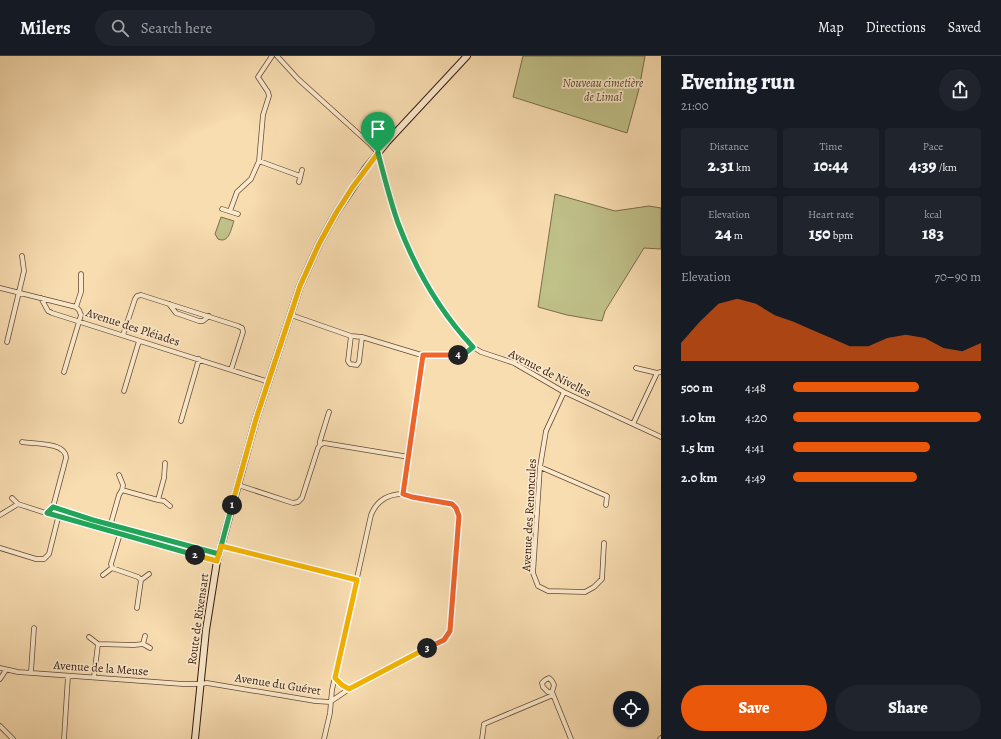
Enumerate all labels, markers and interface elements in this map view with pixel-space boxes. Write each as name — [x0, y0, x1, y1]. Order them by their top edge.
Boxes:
search box — [95, 10, 375, 46]
text: Milers — [20, 15, 71, 41]
icon: search — [109, 17, 131, 39]
text: Search here — [141, 18, 212, 38]
text: Map — [818, 18, 844, 37]
text: Directions — [866, 18, 926, 37]
text: Saved — [948, 18, 981, 37]
text: Evening run — [681, 67, 795, 97]
button: share — [939, 69, 981, 111]
park label: Nouveau cimetière de Limal — [563, 75, 644, 105]
text: 21:00 — [681, 97, 709, 114]
pin — [361, 112, 395, 153]
icon: arrive — [367, 118, 389, 140]
text: Distance — [709, 139, 749, 154]
text: Time — [820, 139, 842, 154]
text: Pace — [923, 139, 943, 154]
text: 2.31 — [707, 154, 734, 177]
text: 10:44 — [814, 154, 848, 177]
text: 4:39 — [909, 154, 937, 177]
text: km — [734, 160, 751, 175]
text: /km — [937, 160, 957, 175]
text: Elevation — [708, 207, 750, 222]
text: Heart rate — [808, 207, 854, 222]
text: kcal — [924, 207, 942, 222]
text: 24 — [715, 222, 732, 245]
text: 150 — [809, 222, 831, 245]
text: 183 — [922, 222, 944, 245]
text: m — [732, 228, 743, 243]
text: bpm — [831, 228, 853, 243]
text: Elevation — [681, 268, 731, 285]
text: 70–90 m — [934, 268, 981, 285]
street label: Avenue des Pléiades — [83, 304, 182, 350]
pin: 4 — [448, 345, 468, 365]
street label: Avenue de Nivelles — [505, 345, 594, 401]
text: 4 — [455, 347, 461, 362]
text: 500 m — [681, 379, 713, 396]
text: 4:48 — [745, 379, 766, 396]
text: 1.0 km — [681, 409, 716, 426]
text: 4:20 — [745, 409, 767, 426]
text: 1.5 km — [681, 439, 715, 456]
text: 4:41 — [745, 439, 764, 456]
street label: Avenue des Renoncules — [518, 458, 540, 573]
text: 2.0 km — [681, 469, 717, 486]
text: 4:49 — [745, 469, 766, 486]
pin: 1 — [222, 495, 242, 515]
text: 1 — [230, 497, 234, 512]
pin: 2 — [185, 545, 205, 565]
text: 2 — [192, 547, 198, 562]
street label: Route de Rixensart — [184, 572, 212, 666]
pin: 3 — [417, 638, 437, 658]
text: 3 — [425, 640, 429, 655]
street label: Avenue de la Meuse — [52, 657, 149, 679]
street label: Avenue du Guéret — [233, 669, 322, 699]
button: Save — [681, 685, 827, 731]
button: Share — [835, 685, 981, 731]
map controls — [613, 691, 649, 727]
button: locate — [613, 691, 649, 727]

